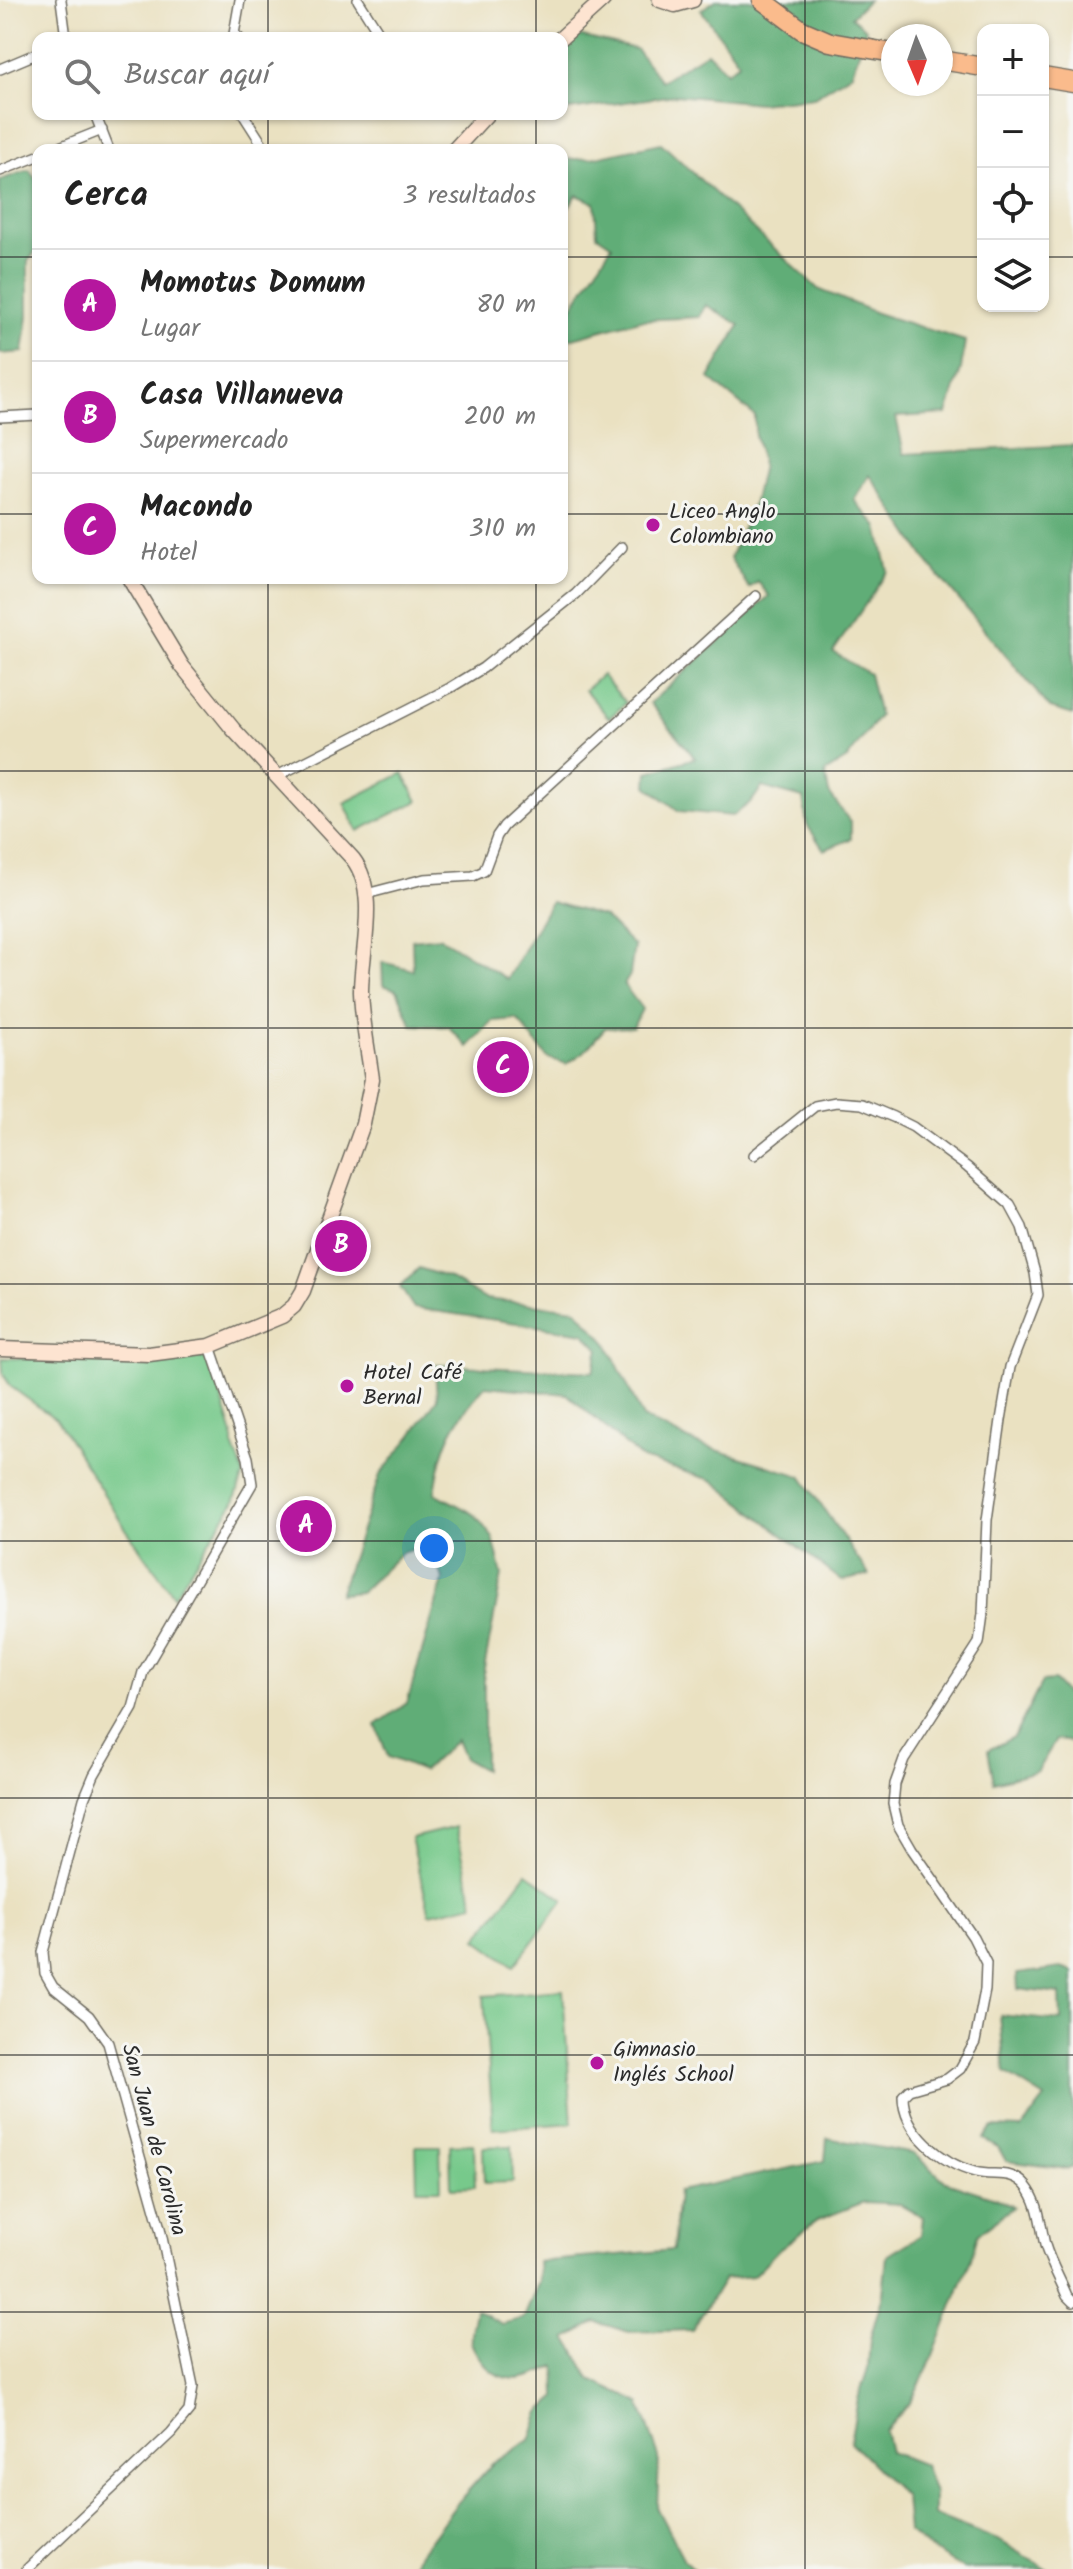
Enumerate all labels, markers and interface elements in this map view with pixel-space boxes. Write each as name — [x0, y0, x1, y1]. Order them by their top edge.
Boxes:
north arrow — [881, 24, 953, 96]
map controls — [977, 24, 1049, 312]
button: + — [977, 24, 1049, 96]
search box — [32, 32, 568, 120]
text: Buscar aquí — [124, 52, 270, 100]
icon: search — [60, 54, 104, 98]
button: − — [977, 96, 1049, 168]
button: locate — [977, 168, 1049, 240]
text: Cerca — [64, 169, 148, 223]
text: 3 resultados — [402, 175, 536, 217]
button: layers — [977, 240, 1049, 312]
text: Momotus Domum — [140, 260, 366, 308]
text: A — [82, 284, 98, 326]
text: 80 m — [476, 284, 536, 326]
text: Lugar — [140, 308, 200, 350]
text: Casa Villanueva — [140, 372, 344, 420]
text: B — [82, 396, 98, 438]
text: 200 m — [464, 396, 536, 438]
text: Supermercado — [140, 420, 289, 462]
text: Macondo — [140, 484, 253, 532]
place label: Liceo Anglo Colombiano — [669, 495, 776, 555]
text: C — [82, 508, 98, 550]
text: 310 m — [469, 508, 536, 550]
marker: Liceo Anglo Colombiano — [644, 516, 662, 534]
text: Hotel — [140, 532, 197, 574]
pin: C — [477, 1037, 529, 1097]
pin: B — [315, 1216, 367, 1276]
place label: Hotel Café Bernal — [363, 1356, 463, 1416]
marker: Hotel Café Bernal — [338, 1377, 356, 1395]
pin: A — [280, 1496, 332, 1556]
your location — [414, 1528, 454, 1568]
place label: Gimnasio Inglés School — [613, 2033, 734, 2093]
street label: San Juan de Carolina — [111, 2040, 195, 2240]
marker: Gimnasio Inglés School — [588, 2054, 606, 2072]

